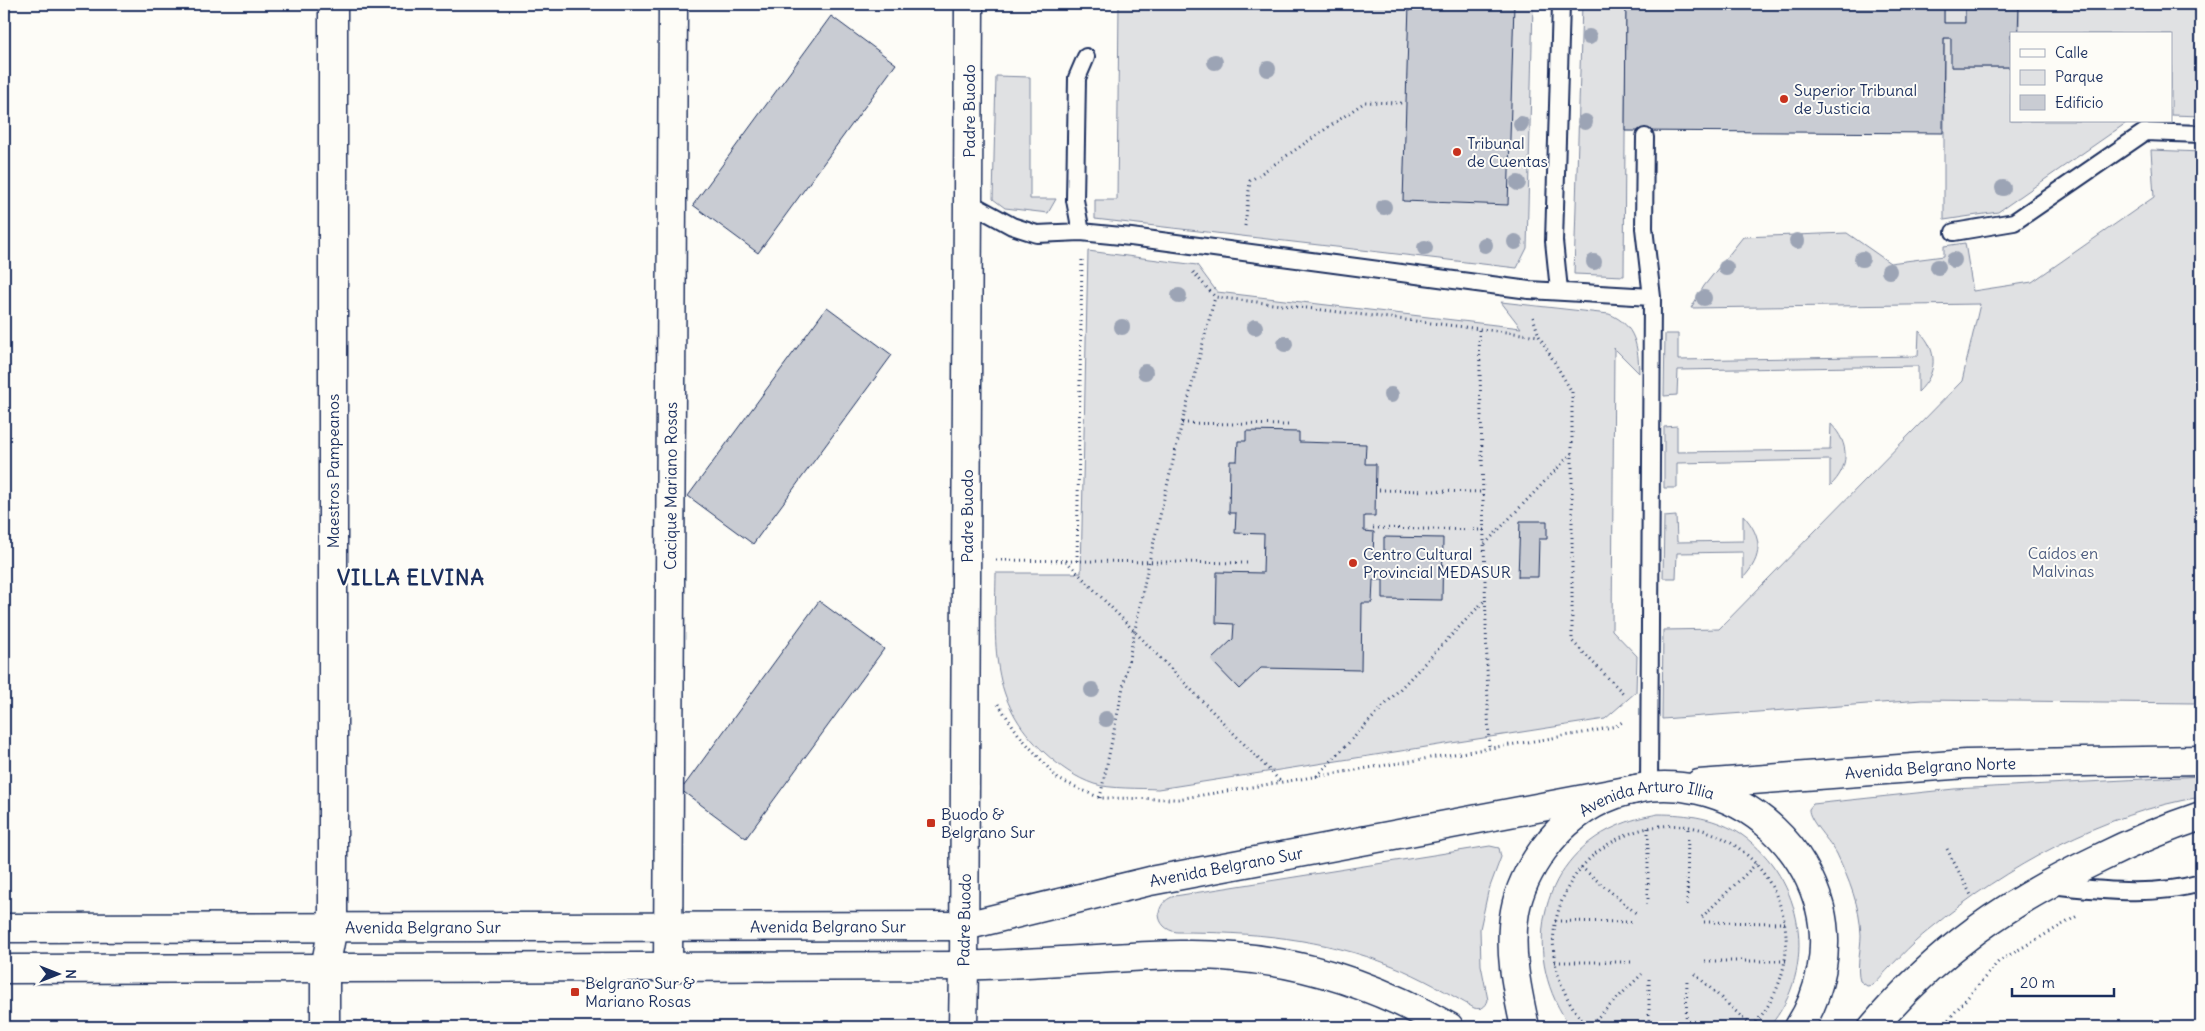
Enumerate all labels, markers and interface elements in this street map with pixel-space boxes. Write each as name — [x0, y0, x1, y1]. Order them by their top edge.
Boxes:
legend — [2010, 32, 2172, 122]
text: Calle — [2055, 43, 2088, 62]
street label: Padre Buodo — [959, 64, 979, 158]
text: Parque — [2055, 67, 2103, 86]
place label: Superior Tribunal de Justicia — [1794, 80, 1917, 118]
marker: Superior Tribunal de Justicia — [1778, 93, 1790, 105]
text: Edificio — [2055, 93, 2103, 112]
place label: Tribunal de Cuentas — [1467, 133, 1548, 171]
marker: Tribunal de Cuentas — [1451, 146, 1463, 158]
street label: Maestros Pampeanos — [323, 394, 343, 548]
street label: Cacique Mariano Rosas — [660, 402, 681, 570]
street label: Padre Buodo — [957, 469, 977, 563]
park label: Caídos en Malvinas — [2028, 543, 2098, 581]
place label: Centro Cultural Provincial MEDASUR — [1363, 544, 1511, 582]
marker: Centro Cultural Provincial MEDASUR — [1347, 557, 1359, 569]
district label: VILLA ELVINA — [337, 564, 485, 591]
street label: Avenida Belgrano Norte — [1844, 753, 2016, 783]
street label: Avenida Arturo Illia — [1575, 776, 1717, 821]
place label: Buodo & Belgrano Sur — [941, 804, 1035, 842]
marker: Buodo & Belgrano Sur — [925, 817, 937, 829]
street label: Avenida Belgrano Sur — [1148, 842, 1305, 891]
street label: Padre Buodo — [953, 873, 975, 967]
street label: Avenida Belgrano Sur — [750, 916, 906, 936]
street label: Avenida Belgrano Sur — [345, 917, 501, 937]
north arrow — [32, 948, 82, 998]
scale bar — [2012, 966, 2115, 998]
text: N — [62, 969, 80, 979]
place label: Belgrano Sur & Mariano Rosas — [585, 973, 695, 1011]
text: 20 m — [2020, 973, 2055, 992]
marker: Belgrano Sur & Mariano Rosas — [569, 986, 581, 998]

